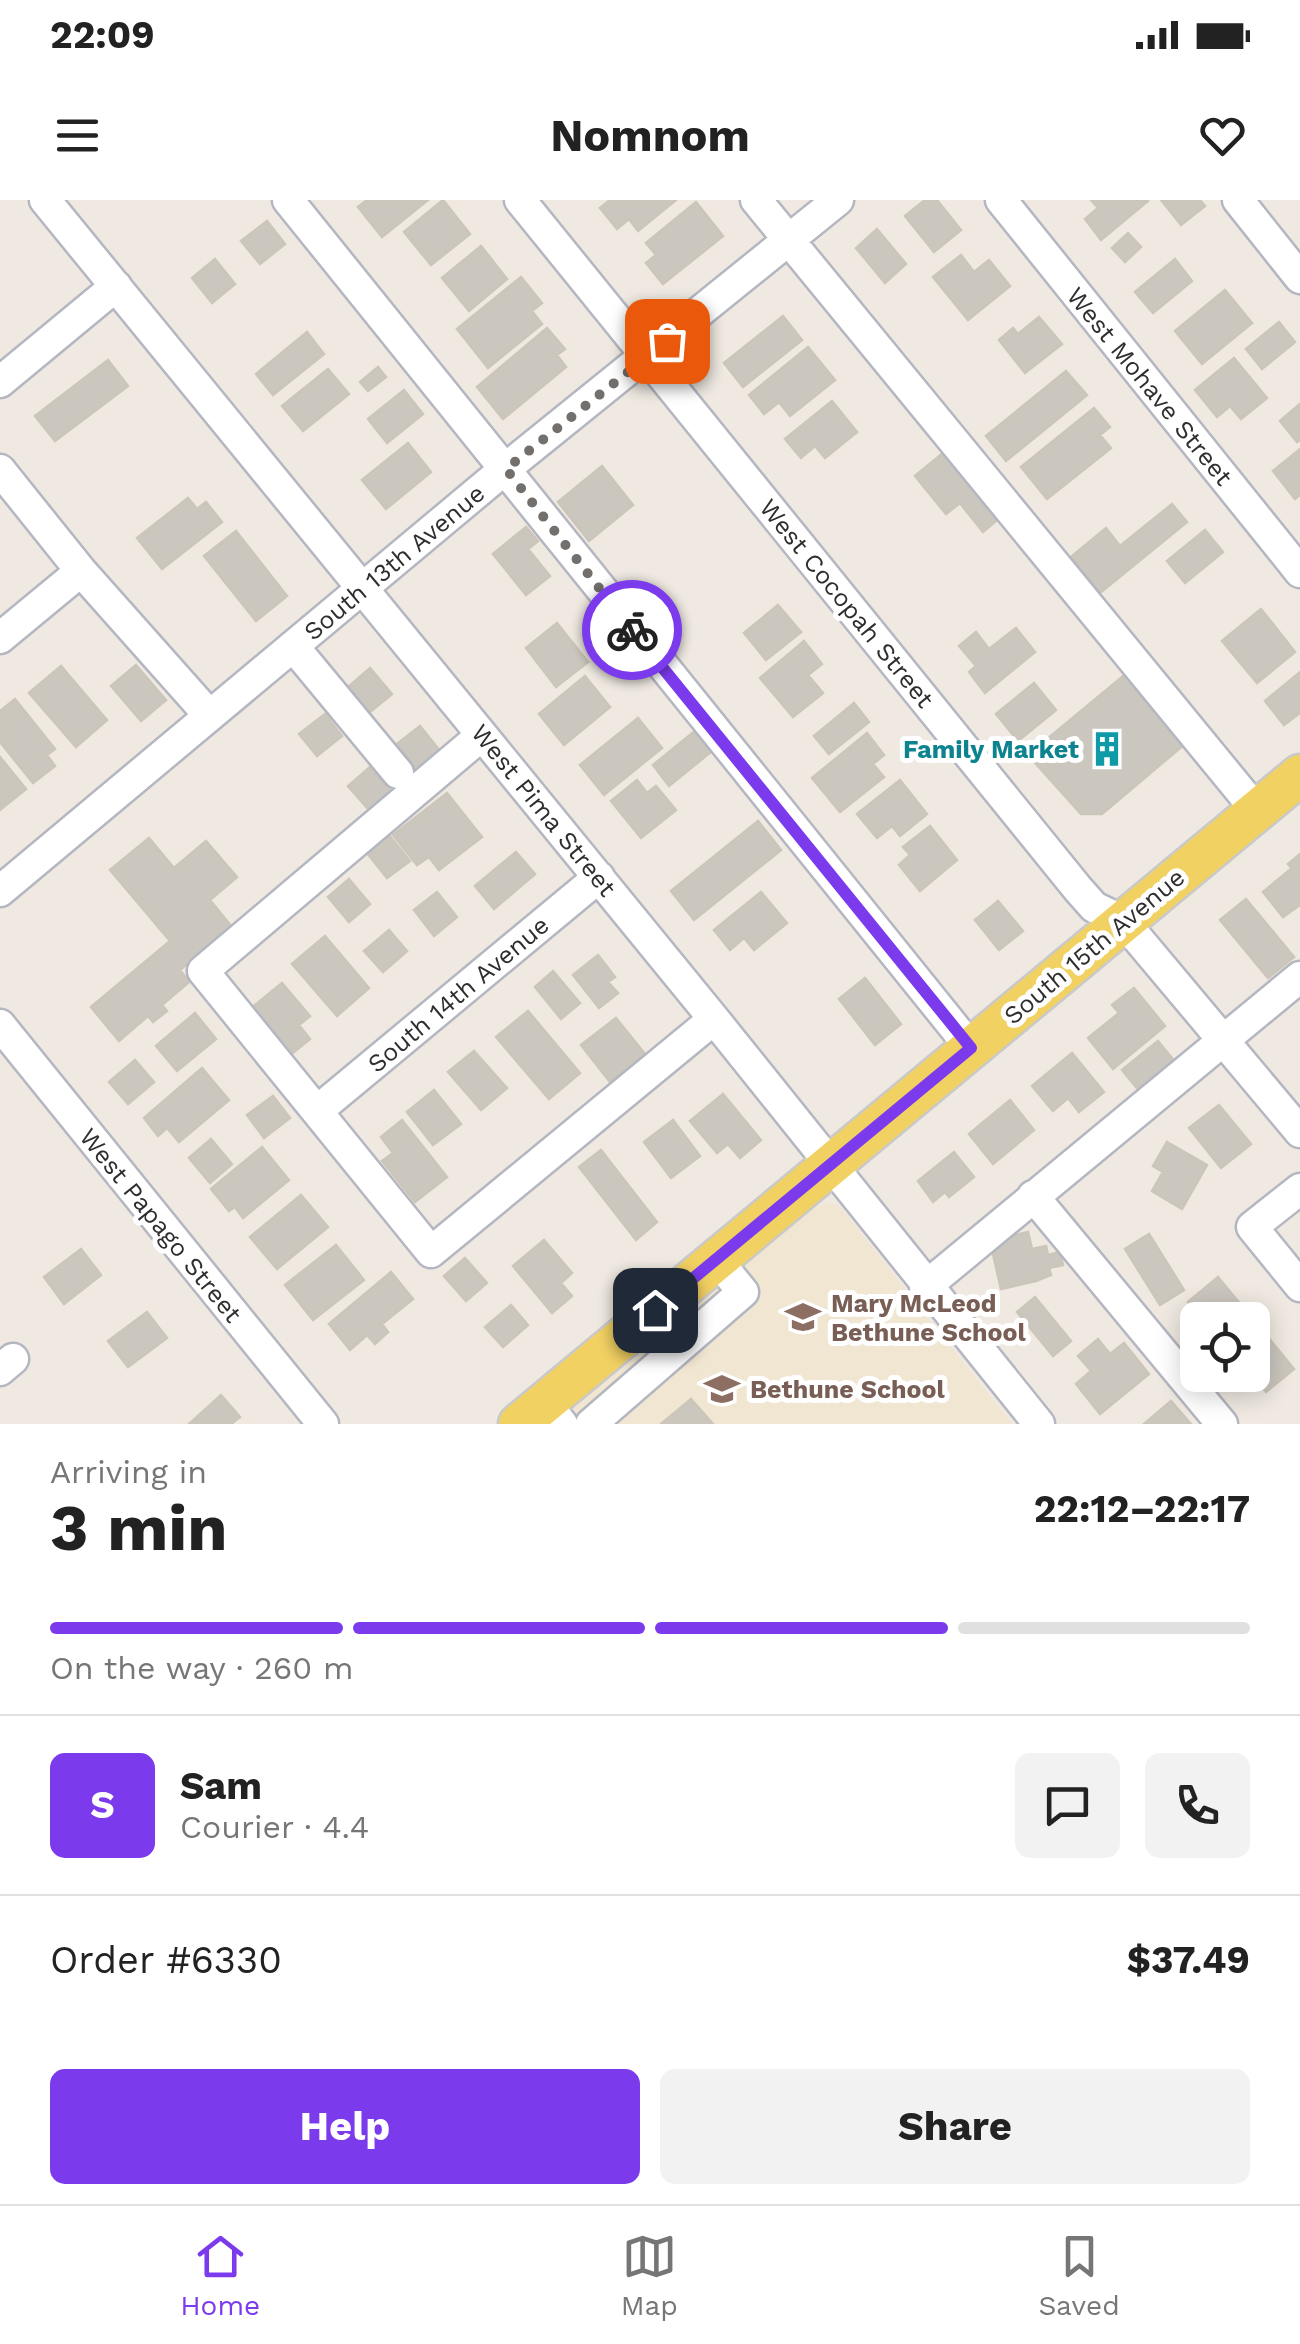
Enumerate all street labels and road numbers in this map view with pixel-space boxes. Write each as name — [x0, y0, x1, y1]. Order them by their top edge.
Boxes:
street label: West Mohave Street — [1061, 281, 1239, 492]
street label: South 13th Avenue — [298, 478, 490, 646]
street label: West Cocopah Street — [754, 493, 940, 714]
street label: West Pima Street — [465, 718, 622, 903]
street label: South 15th Avenue — [998, 862, 1190, 1030]
street label: South 14th Avenue — [362, 910, 555, 1079]
street label: West Papago Street — [73, 1123, 248, 1329]

